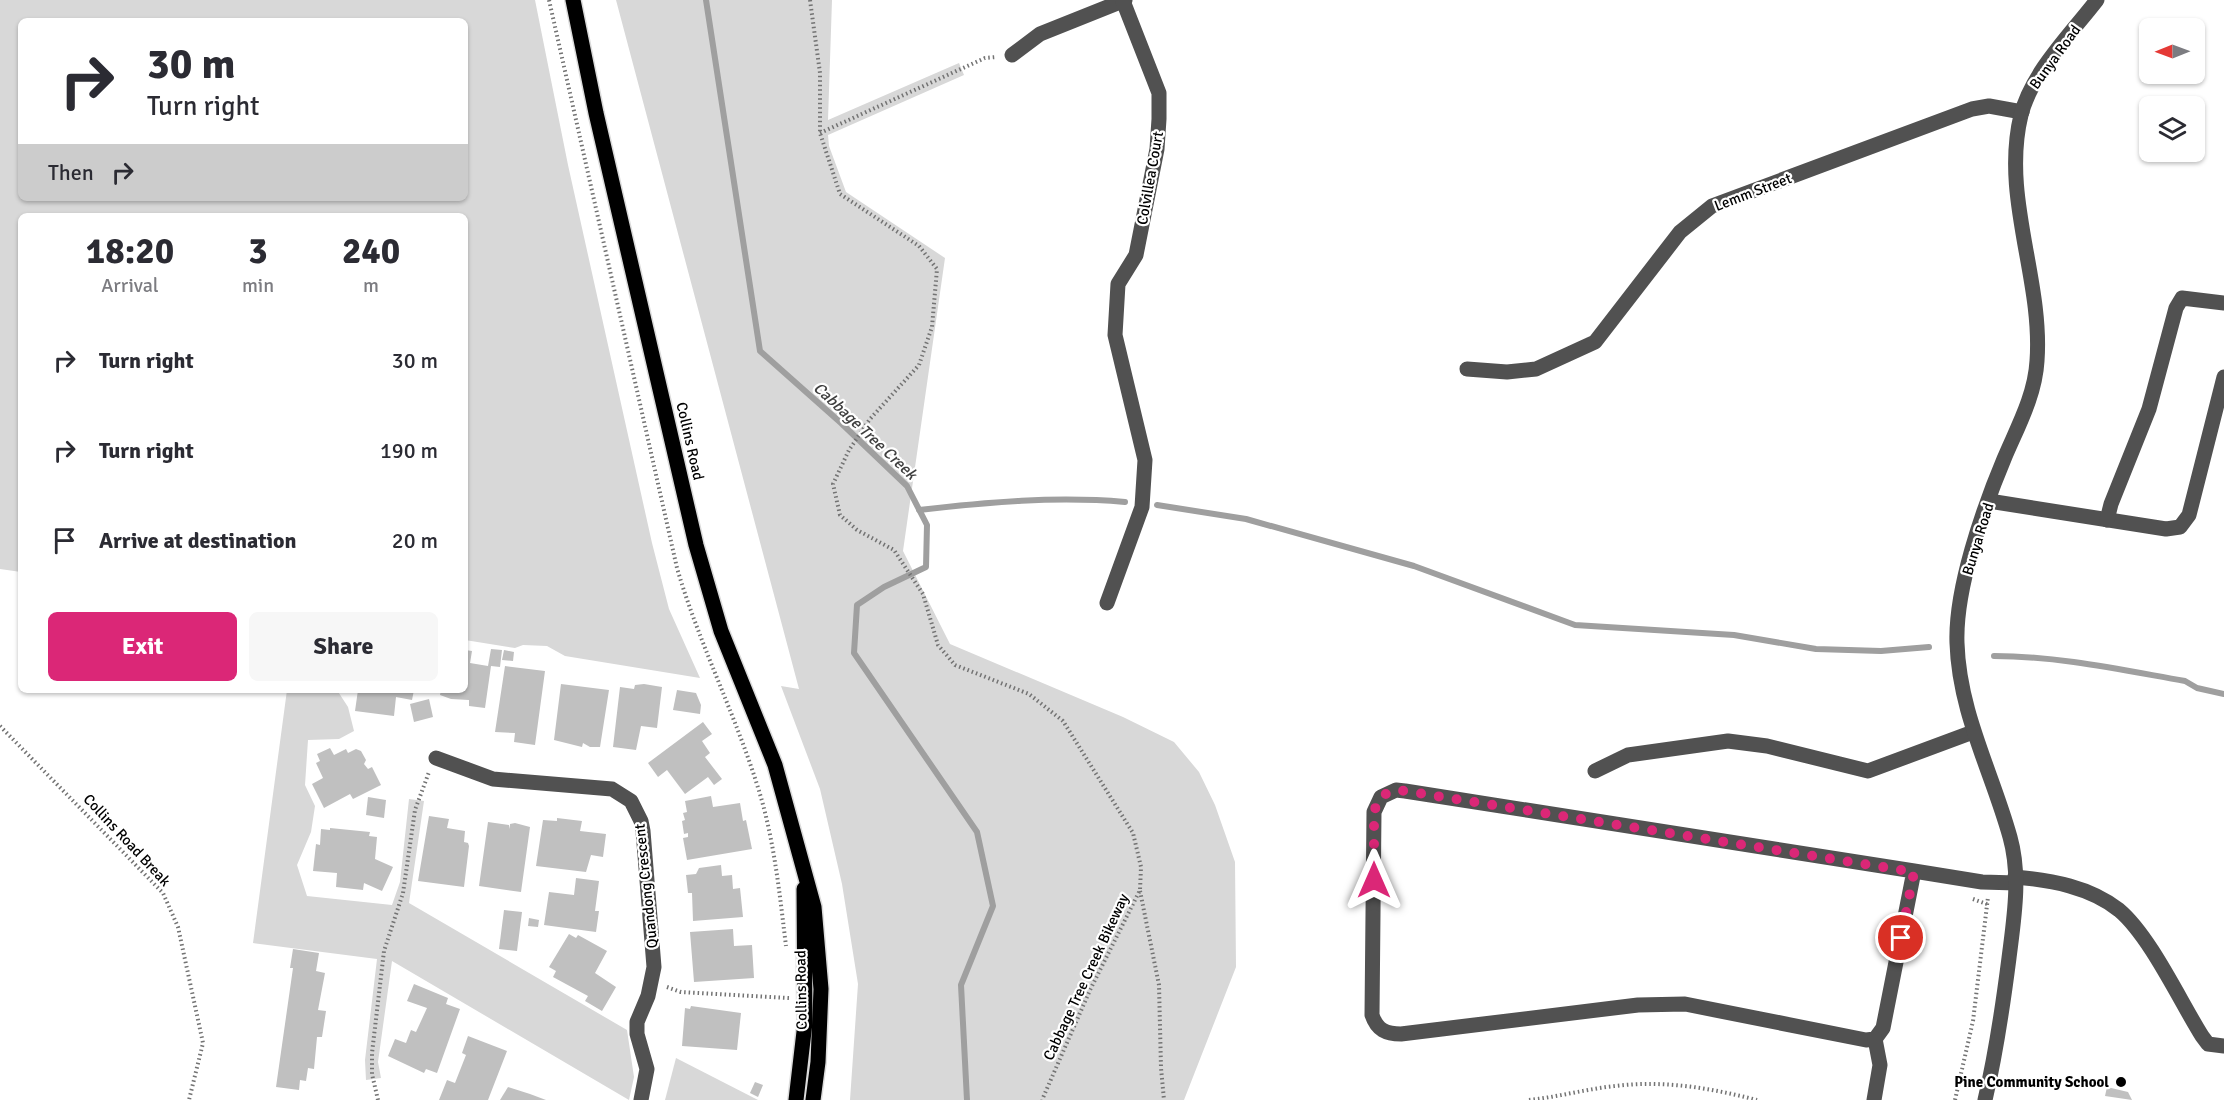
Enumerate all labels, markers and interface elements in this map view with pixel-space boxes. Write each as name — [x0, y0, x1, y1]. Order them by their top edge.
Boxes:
north arrow — [2139, 18, 2205, 84]
map controls — [2139, 18, 2205, 162]
street label: Bunya Road — [2026, 21, 2084, 93]
text: 30 m — [147, 39, 236, 90]
icon: right — [48, 42, 126, 120]
text: Turn right — [147, 90, 260, 123]
button: layers — [2139, 96, 2205, 162]
street label: Colvillea Court — [1133, 130, 1167, 226]
icon: right — [106, 156, 139, 189]
text: Then — [48, 159, 94, 186]
street label: Lemm Street — [1712, 169, 1794, 215]
text: 18:20 — [86, 229, 174, 274]
text: 3 — [248, 229, 268, 274]
text: 240 — [342, 229, 400, 274]
text: Arrival — [101, 273, 159, 298]
text: min — [242, 273, 274, 298]
text: m — [363, 273, 379, 298]
icon: right — [48, 344, 81, 377]
text: Turn right — [99, 347, 194, 374]
text: 30 m — [392, 347, 438, 374]
water label: Cabbage Tree Creek — [809, 378, 922, 485]
street label: Collins Road — [672, 400, 708, 482]
icon: right — [48, 434, 81, 467]
text: Turn right — [99, 437, 194, 464]
text: 190 m — [380, 437, 438, 464]
street label: Bunya Road — [1958, 500, 1998, 578]
icon: arrive — [48, 524, 81, 557]
text: Arrive at destination — [99, 527, 296, 554]
text: 20 m — [392, 527, 438, 554]
button: Exit — [48, 612, 237, 681]
button: Share — [249, 612, 438, 681]
street label: Collins Road Break — [80, 790, 175, 890]
street label: Quandong Crescent — [631, 823, 661, 949]
position arrow — [1342, 848, 1406, 912]
street label: Cabbage Tree Creek Bikeway — [1039, 891, 1133, 1063]
pin — [1875, 912, 1926, 963]
icon: arrive — [1884, 921, 1917, 954]
street label: Collins Road — [791, 950, 811, 1030]
place label: Pine Community School — [1954, 1073, 2109, 1091]
marker: Pine Community School — [2114, 1075, 2128, 1089]

